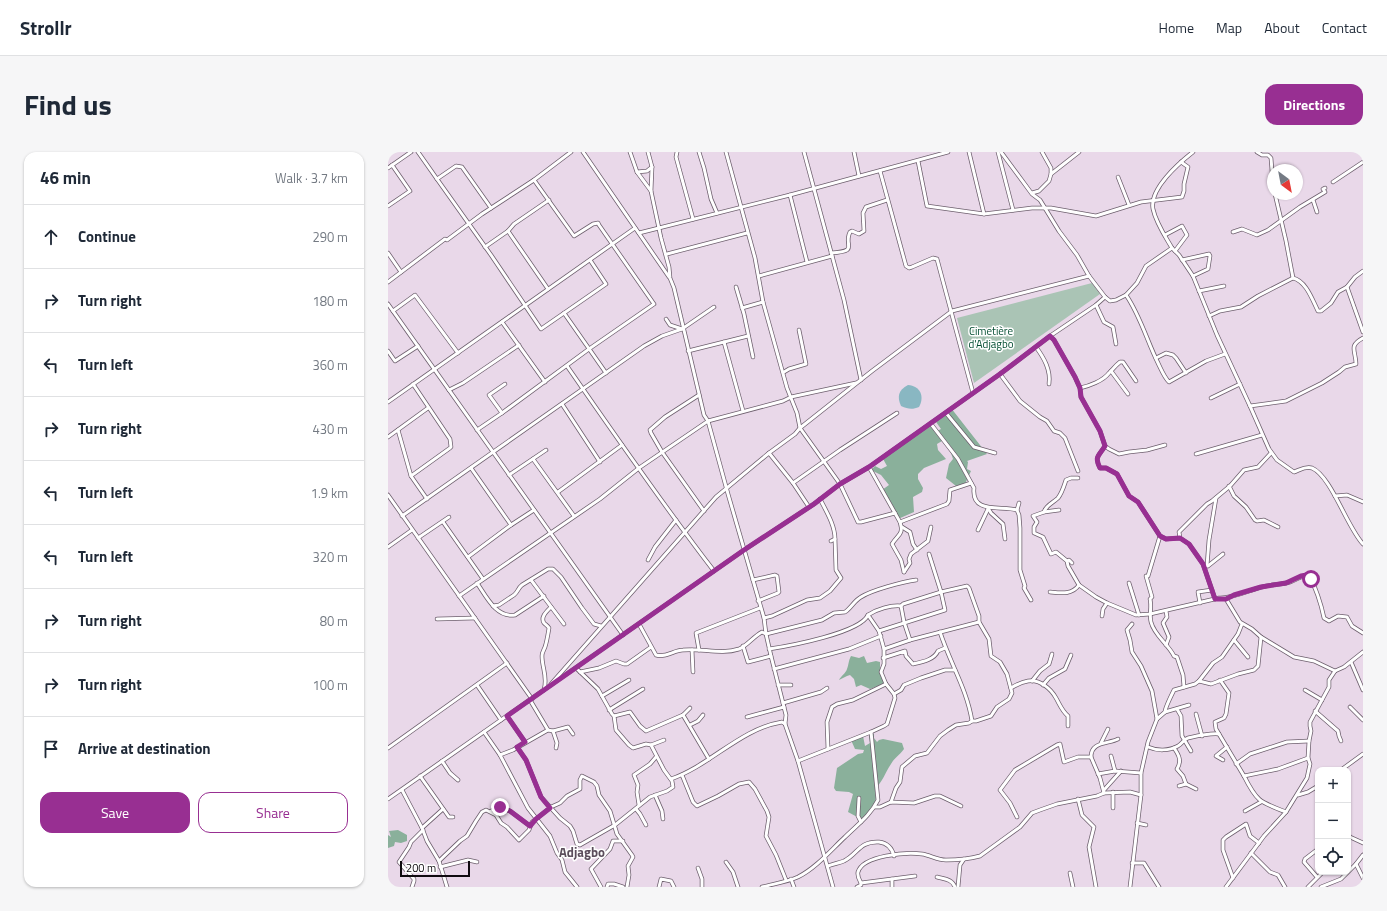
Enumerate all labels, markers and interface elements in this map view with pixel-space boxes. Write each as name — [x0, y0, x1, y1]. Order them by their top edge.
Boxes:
text: Strollr — [20, 13, 72, 42]
text: Home — [1159, 17, 1194, 38]
text: Map — [1216, 17, 1242, 38]
text: About — [1264, 17, 1300, 38]
text: Contact — [1322, 17, 1367, 38]
text: Find us — [24, 83, 112, 126]
button: Directions — [1265, 84, 1363, 125]
north arrow — [1267, 164, 1303, 200]
text: 46 min — [40, 165, 91, 191]
text: Walk · 3.7 km — [275, 168, 348, 188]
text: Continue — [78, 225, 136, 248]
icon: ahead — [40, 226, 62, 248]
text: 290 m — [312, 227, 348, 247]
text: Turn right — [78, 289, 142, 312]
icon: right — [40, 290, 62, 312]
text: 180 m — [312, 291, 348, 311]
park label: Cimetière d'Adjagbo — [968, 323, 1014, 352]
text: Turn left — [78, 353, 133, 376]
icon: left — [40, 354, 62, 376]
text: 360 m — [312, 355, 348, 375]
text: Turn right — [78, 417, 142, 440]
icon: right — [40, 418, 62, 440]
text: 430 m — [312, 419, 348, 439]
text: Turn left — [78, 481, 133, 504]
icon: left — [40, 482, 62, 504]
text: 1.9 km — [311, 483, 348, 503]
text: Turn left — [78, 545, 133, 568]
icon: left — [40, 546, 62, 568]
text: 320 m — [312, 547, 348, 567]
route start — [1302, 570, 1320, 588]
text: Turn right — [78, 609, 142, 632]
icon: right — [40, 610, 62, 632]
text: 80 m — [320, 611, 348, 631]
text: Turn right — [78, 673, 142, 696]
icon: right — [40, 674, 62, 696]
text: 100 m — [312, 675, 348, 695]
text: Arrive at destination — [78, 737, 211, 760]
icon: arrive — [40, 738, 62, 760]
map controls — [1315, 767, 1351, 875]
button: + — [1315, 767, 1351, 803]
button: Save — [40, 792, 190, 833]
button: Share — [198, 792, 348, 833]
route end — [491, 798, 509, 816]
button: − — [1315, 803, 1351, 839]
button: locate — [1315, 839, 1351, 875]
district label: Adjagbo — [559, 842, 605, 862]
scale bar — [400, 859, 470, 878]
text: 200 m — [406, 860, 436, 876]

